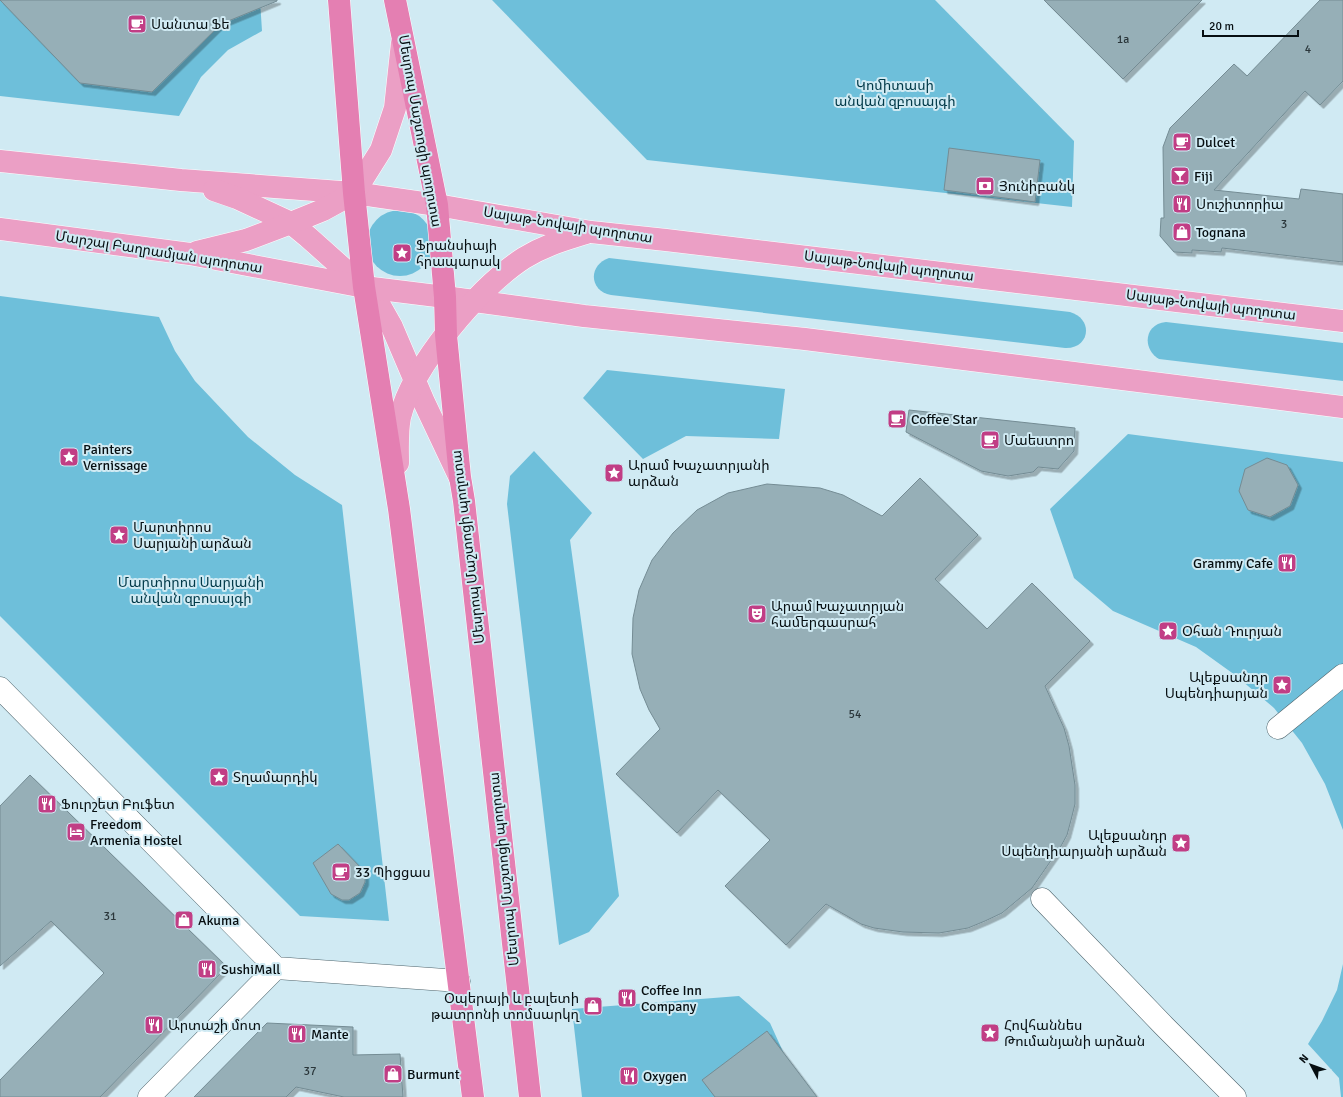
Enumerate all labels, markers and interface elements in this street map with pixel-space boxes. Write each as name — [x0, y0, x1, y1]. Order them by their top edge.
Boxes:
scale bar — [1203, 12, 1298, 38]
cafe icon: Սանտա Ֆե — [126, 13, 148, 35]
place label: Սանտա Ֆե — [151, 16, 230, 33]
text: 20 m — [1209, 19, 1234, 34]
house number: 1a — [1117, 32, 1129, 47]
street label: Մեսրոպ Մաշտոցի պողոտա — [395, 34, 445, 228]
house number: 4 — [1305, 42, 1312, 57]
park label: Կոմիտասի անվան զբոսայգի — [834, 77, 956, 110]
cafe icon: Dulcet — [1171, 131, 1193, 153]
place label: Dulcet — [1196, 134, 1235, 151]
bar icon: Fiji — [1169, 165, 1191, 187]
place label: Fiji — [1194, 168, 1213, 185]
bank icon: Յունիբանկ — [974, 175, 996, 197]
place label: Յունիբանկ — [999, 178, 1075, 195]
restaurant icon: Սուշիտորիա — [1171, 193, 1193, 215]
place label: Սուշիտորիա — [1196, 196, 1284, 213]
street label: Սայաթ-Նովայի պողոտա — [482, 203, 654, 247]
house number: 3 — [1281, 217, 1287, 232]
shop icon: Tognana — [1171, 221, 1193, 243]
place label: Tognana — [1196, 224, 1246, 241]
street label: Մարշալ Բաղրամյան պողոտա — [54, 227, 264, 277]
place label: Ֆրանսիայի հրապարակ — [416, 237, 500, 270]
place icon: Ֆրանսիայի հրապարակ — [391, 242, 413, 264]
street label: Սայաթ-Նովայի պողոտա — [803, 247, 975, 285]
street label: Սայաթ-Նովայի պողոտա — [1125, 286, 1297, 324]
cafe icon: Coffee Star — [886, 408, 908, 430]
place label: Coffee Star — [911, 411, 978, 428]
cafe icon: Մաեստրո — [979, 429, 1001, 451]
place label: Մաեստրո — [1004, 432, 1074, 449]
place label: Painters Vernissage — [83, 441, 148, 474]
place icon: Painters Vernissage — [58, 446, 80, 468]
street label: Մեսրոպ Մաշտոցի պողոտա — [448, 449, 488, 645]
place label: Արամ Խաչատրյանի արձան — [628, 457, 770, 490]
place icon: Արամ Խաչատրյանի արձան — [603, 462, 625, 484]
place label: Մարտիրոս Սարյանի արձան — [133, 519, 252, 552]
place icon: Մարտիրոս Սարյանի արձան — [108, 524, 130, 546]
restaurant icon: Grammy Cafe — [1276, 552, 1298, 574]
place label: Grammy Cafe — [1193, 555, 1273, 572]
park label: Մարտիրոս Սարյանի անվան զբոսայգի — [118, 574, 264, 607]
place label: Արամ Խաչատրյան համերգասրահ — [771, 598, 904, 631]
theatre icon: Արամ Խաչատրյան համերգասրահ — [746, 603, 768, 625]
place icon: Օհան Դուրյան — [1157, 620, 1179, 642]
place label: Օհան Դուրյան — [1182, 623, 1282, 640]
place label: Ալեքսանդր Սպենդիարյան — [1165, 669, 1268, 702]
place icon: Ալեքսանդր Սպենդիարյան — [1271, 674, 1293, 696]
house number: 54 — [849, 707, 862, 722]
place icon: Տղամարդիկ — [208, 766, 230, 788]
place label: Տղամարդիկ — [233, 769, 318, 786]
street label: Մեսրոպ Մաշտոցի պողոտա — [485, 771, 523, 967]
restaurant icon: Ֆուրշետ Բուֆետ — [36, 793, 58, 815]
place label: Ֆուրշետ Բուֆետ — [61, 796, 175, 813]
place label: Freedom Armenia Hostel — [90, 816, 182, 849]
hotel icon: Freedom Armenia Hostel — [65, 821, 87, 843]
place label: Ալեքսանդր Սպենդիարյանի արձան — [1001, 827, 1167, 860]
place icon: Ալեքսանդր Սպենդիարյանի արձան — [1170, 832, 1192, 854]
cafe icon: 33 Պիցցաս — [330, 861, 352, 883]
place label: 33 Պիցցաս — [355, 864, 431, 881]
house number: 31 — [104, 909, 116, 924]
shop icon: Akuma — [173, 909, 195, 931]
place label: Akuma — [198, 912, 239, 929]
restaurant icon: SushiMall — [196, 958, 218, 980]
place label: SushiMall — [221, 961, 280, 978]
place label: Coffee Inn Company — [641, 982, 702, 1015]
restaurant icon: Coffee Inn Company — [616, 987, 638, 1009]
place label: Օպերայի և բալետի թատրոնի տոմսարկղ — [431, 990, 580, 1023]
shop icon: Օպերայի և բալետի թատրոնի տոմսարկղ — [582, 995, 604, 1017]
restaurant icon: Արտաշի մոտ — [143, 1014, 165, 1036]
place label: Արտաշի մոտ — [168, 1017, 261, 1034]
place label: Հովհաննես Թումանյանի արձան — [1004, 1017, 1145, 1050]
place icon: Հովհաննես Թումանյանի արձան — [979, 1022, 1001, 1044]
restaurant icon: Mante — [286, 1023, 308, 1045]
place label: Mante — [311, 1026, 349, 1043]
north arrow — [1291, 1045, 1331, 1085]
text: N — [1296, 1052, 1311, 1066]
shop icon: Burmunt — [382, 1063, 404, 1085]
house number: 37 — [304, 1064, 316, 1079]
restaurant icon: Oxygen — [618, 1065, 640, 1087]
place label: Burmunt — [407, 1066, 460, 1083]
place label: Oxygen — [643, 1068, 687, 1085]

